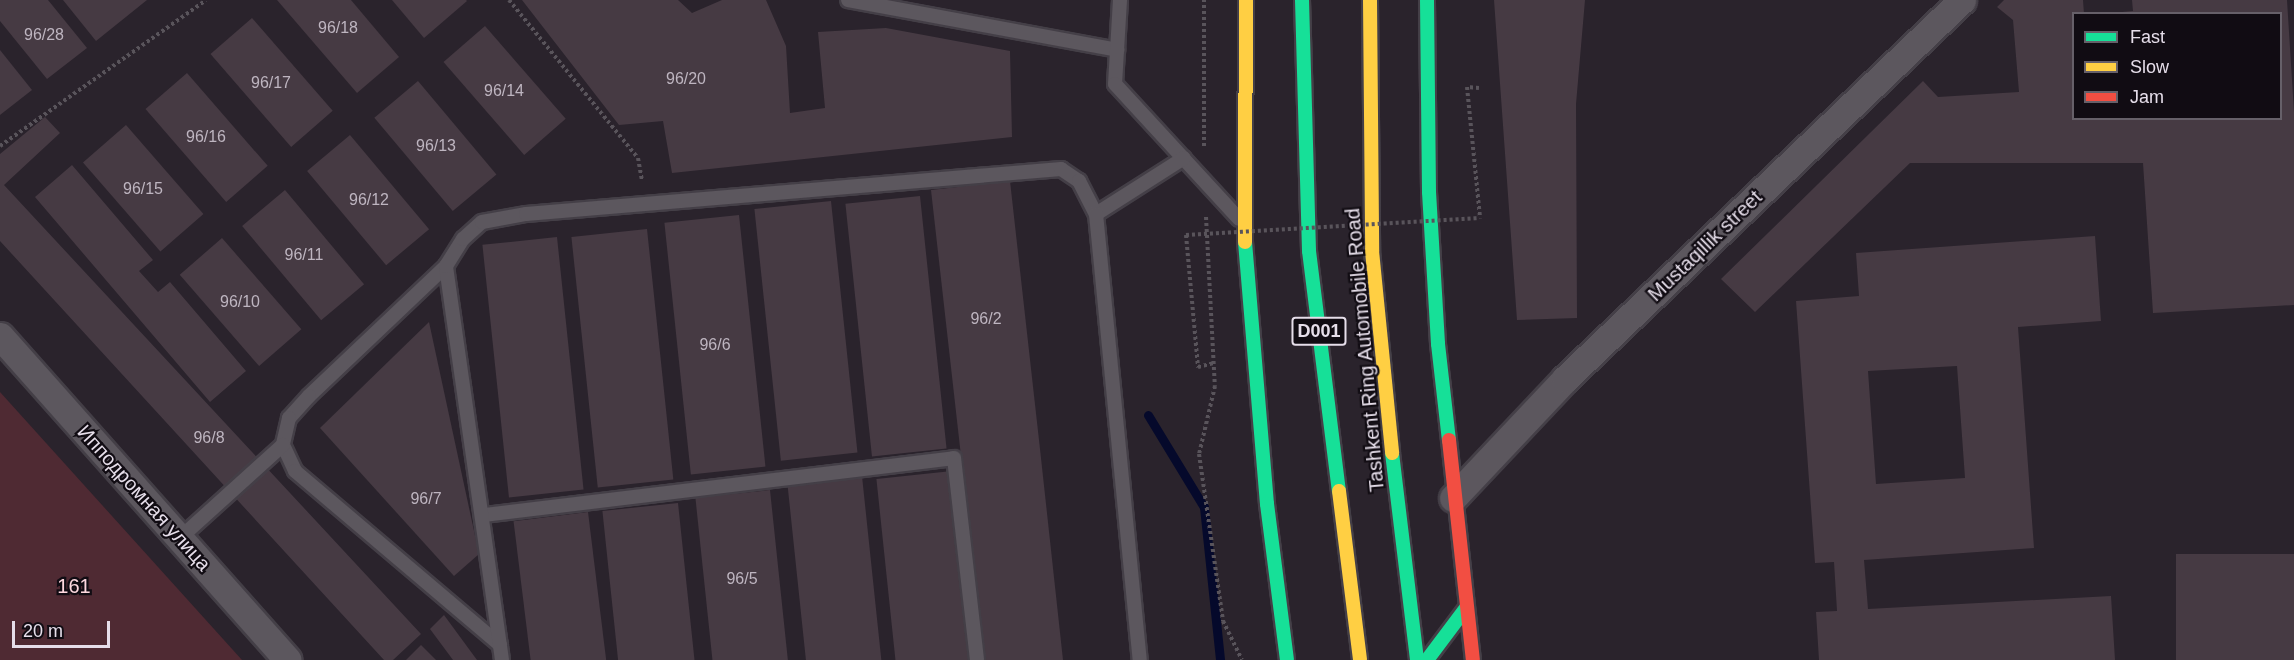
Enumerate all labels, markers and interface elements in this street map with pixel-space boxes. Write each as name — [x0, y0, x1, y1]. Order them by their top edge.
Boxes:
legend — [2072, 12, 2282, 120]
house number: 96/18 — [318, 18, 358, 38]
house number: 96/28 — [24, 25, 64, 45]
text: Fast — [2130, 27, 2165, 47]
text: Slow — [2130, 57, 2169, 77]
house number: 96/20 — [666, 69, 706, 89]
house number: 96/17 — [251, 73, 291, 93]
house number: 96/14 — [484, 81, 524, 101]
text: Jam — [2130, 87, 2164, 107]
house number: 96/16 — [186, 127, 226, 147]
house number: 96/13 — [416, 136, 456, 156]
house number: 96/15 — [123, 179, 163, 199]
street label: Mustaqillik street — [1643, 186, 1767, 306]
house number: 96/12 — [349, 190, 389, 210]
street label: Tashkent Ring Automobile Road — [1341, 207, 1389, 493]
house number: 96/11 — [285, 245, 323, 265]
house number: 96/10 — [220, 292, 260, 312]
house number: 96/2 — [970, 309, 1002, 329]
road number: D001 — [1290, 316, 1348, 346]
house number: 96/6 — [699, 335, 731, 355]
street label: Ипподромная улица — [72, 420, 216, 576]
house number: 96/8 — [193, 428, 225, 448]
house number: 96/7 — [410, 489, 442, 509]
house number: 96/5 — [726, 569, 758, 589]
park label: 161 — [57, 574, 91, 598]
scale bar — [15, 609, 112, 647]
text: 20 m — [23, 621, 63, 641]

